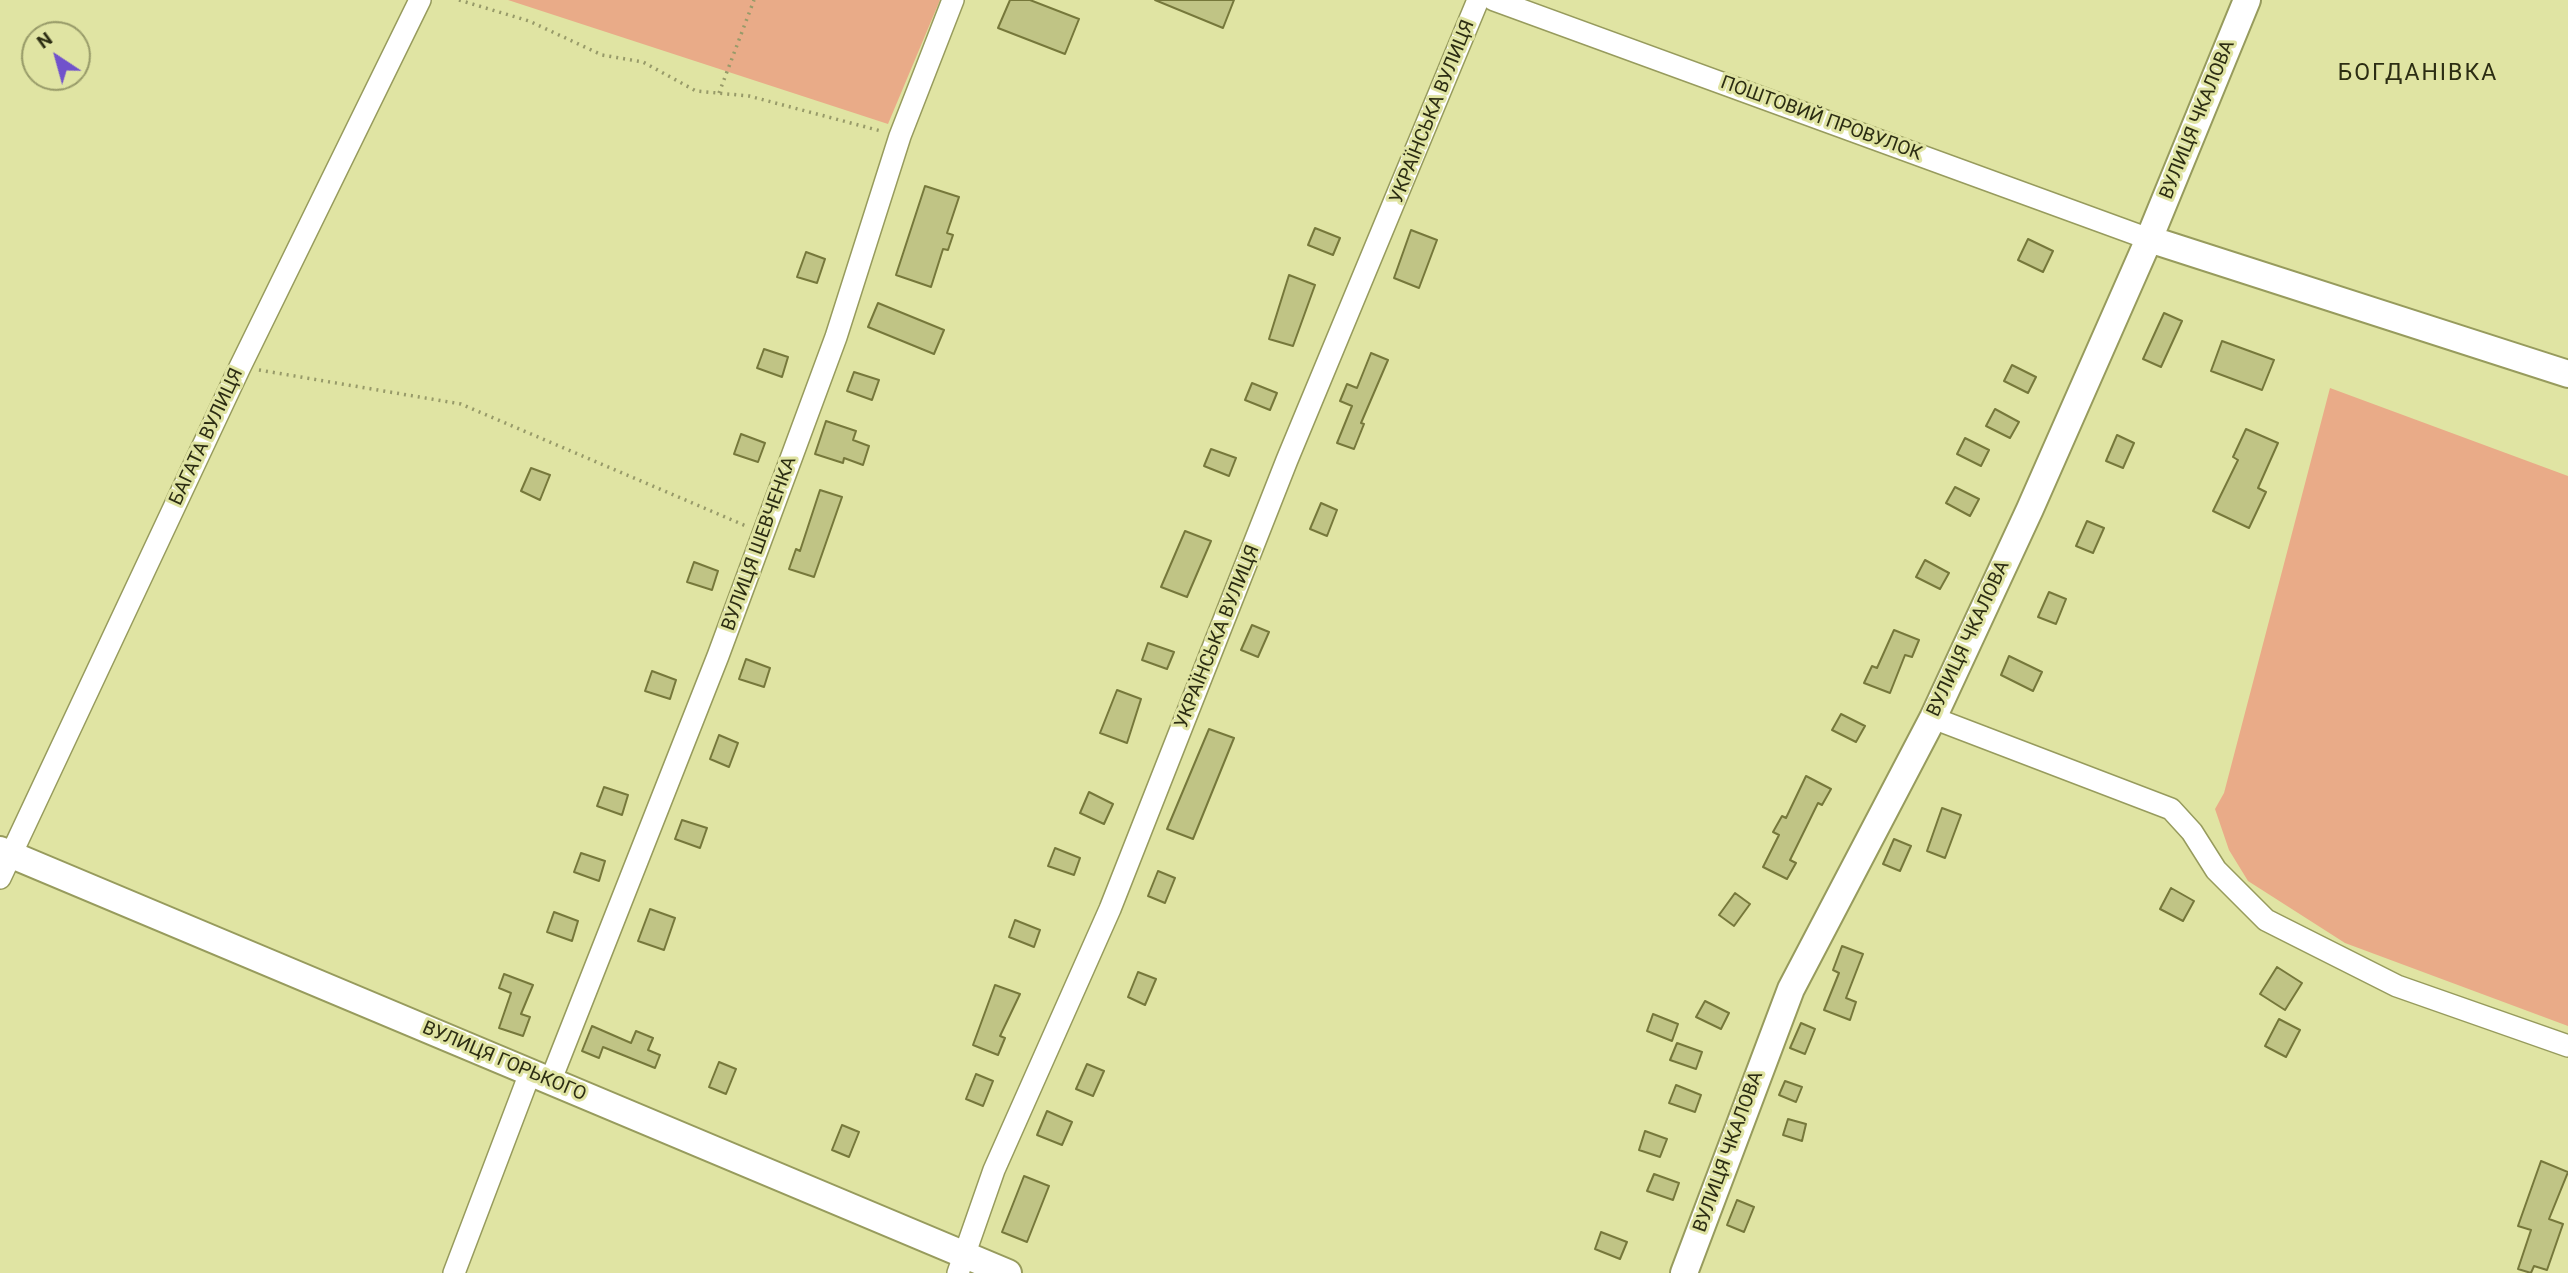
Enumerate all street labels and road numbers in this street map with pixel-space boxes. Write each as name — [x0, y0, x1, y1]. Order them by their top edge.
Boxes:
street label: УКРАЇНСЬКА ВУЛИЦЯ — [1386, 17, 1480, 207]
street label: ВУЛИЦЯ ЧКАЛОВА — [2156, 37, 2240, 203]
street label: ПОШТОВИЙ ПРОВУЛОК — [1717, 72, 1925, 166]
street label: БАГАТА ВУЛИЦЯ — [165, 365, 249, 509]
street label: ВУЛИЦЯ ШЕВЧЕНКА — [718, 454, 802, 634]
street label: УКРАЇНСЬКА ВУЛИЦЯ — [1171, 542, 1265, 732]
street label: ВУЛИЦЯ ЧКАЛОВА — [1923, 557, 2015, 721]
street label: ВУЛИЦЯ ГОРЬКОГО — [419, 1017, 589, 1107]
street label: ВУЛИЦЯ ЧКАЛОВА — [1689, 1069, 1769, 1235]

